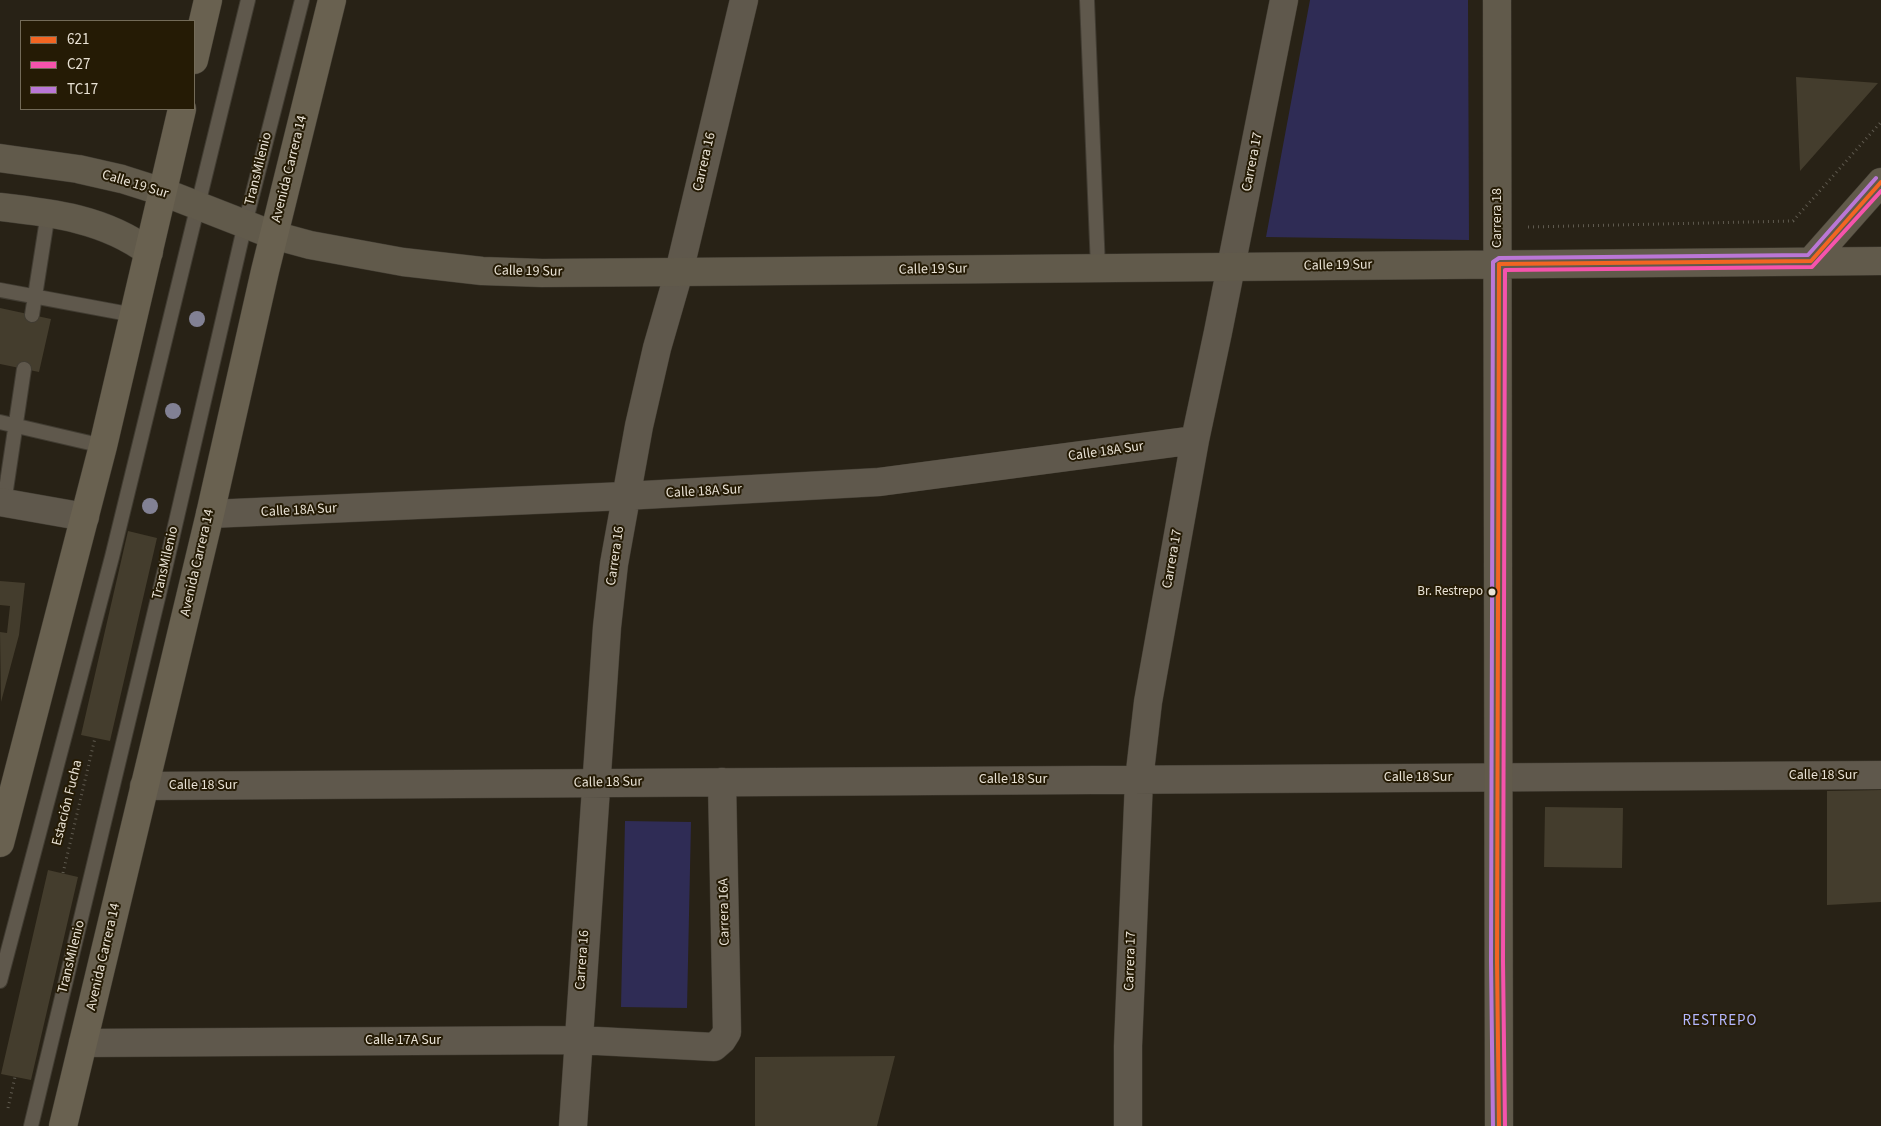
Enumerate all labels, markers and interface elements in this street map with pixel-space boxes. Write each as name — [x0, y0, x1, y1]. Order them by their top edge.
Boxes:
legend — [20, 20, 195, 110]
text: 621 — [67, 29, 89, 50]
text: C27 — [67, 54, 90, 75]
text: TC17 — [67, 79, 98, 100]
street label: Avenida Carrera 14 — [269, 114, 311, 224]
street label: TransMilenio — [242, 131, 276, 207]
street label: Carrera 16 — [690, 131, 720, 193]
street label: Carrera 17 — [1239, 131, 1267, 193]
street label: Calle 19 Sur — [100, 167, 170, 203]
street label: Carrera 18 — [1490, 188, 1506, 248]
street label: Calle 19 Sur — [1304, 257, 1372, 275]
street label: Calle 19 Sur — [899, 261, 967, 279]
street label: Calle 19 Sur — [494, 263, 562, 281]
street label: Calle 18A Sur — [1067, 438, 1145, 466]
street label: Calle 18A Sur — [666, 482, 742, 502]
street label: Calle 18A Sur — [261, 501, 337, 521]
street label: Avenida Carrera 14 — [177, 508, 219, 618]
street label: TransMilenio — [149, 525, 183, 601]
street label: Carrera 16 — [604, 525, 628, 587]
street label: Carrera 17 — [1160, 528, 1186, 590]
place label: Br. Restrepo — [1417, 584, 1483, 600]
marker: Br. Restrepo — [1487, 587, 1497, 597]
street label: Estación Fucha — [49, 758, 87, 848]
street label: Calle 18 Sur — [1789, 768, 1857, 784]
street label: Calle 18 Sur — [1384, 770, 1452, 786]
street label: Calle 18 Sur — [979, 772, 1047, 788]
street label: Calle 18 Sur — [574, 774, 642, 792]
street label: Calle 18 Sur — [169, 778, 237, 794]
street label: Carrera 16A — [716, 878, 734, 946]
street label: Avenida Carrera 14 — [83, 902, 125, 1012]
street label: TransMilenio — [55, 919, 89, 995]
street label: Carrera 16 — [573, 930, 593, 990]
street label: Carrera 17 — [1122, 931, 1140, 991]
district label: RESTREPO — [1681, 1013, 1759, 1031]
street label: Calle 17A Sur — [365, 1033, 441, 1049]

